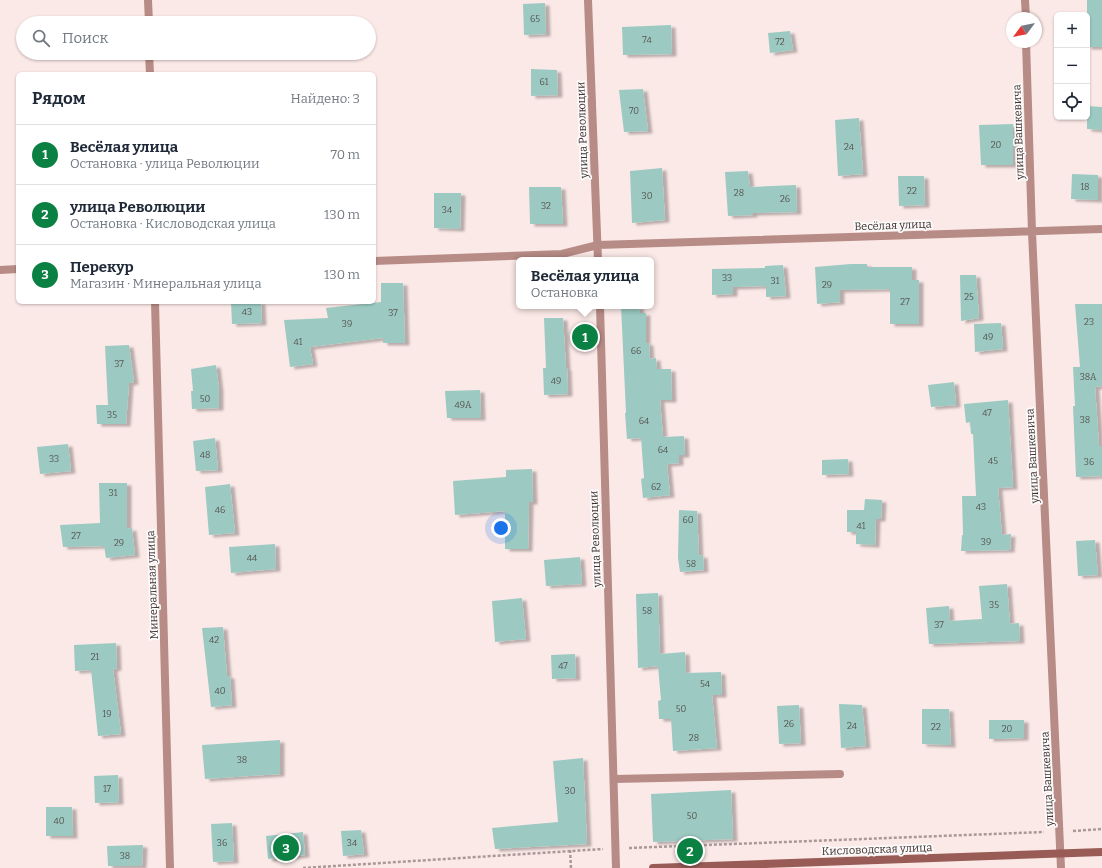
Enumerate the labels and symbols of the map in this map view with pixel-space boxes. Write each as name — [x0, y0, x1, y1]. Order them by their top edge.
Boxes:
north arrow — [1006, 12, 1042, 48]
house number: 65 — [530, 14, 540, 24]
house number: 74 — [642, 35, 653, 45]
house number: 72 — [775, 37, 785, 47]
house number: 61 — [540, 77, 549, 87]
street label: улица Революции — [574, 81, 591, 180]
street label: улица Вашкевича — [1010, 84, 1027, 181]
house number: 70 — [629, 106, 639, 116]
house number: 20 — [991, 140, 1002, 150]
house number: 24 — [844, 142, 855, 152]
house number: 18 — [1080, 182, 1090, 192]
house number: 22 — [907, 186, 917, 196]
house number: 28 — [734, 188, 744, 198]
house number: 30 — [642, 191, 653, 201]
house number: 26 — [780, 194, 790, 204]
house number: 32 — [541, 201, 551, 211]
house number: 34 — [442, 205, 453, 215]
street label: Весёлая улица — [854, 218, 932, 233]
house number: 33 — [722, 273, 732, 283]
house number: 31 — [771, 276, 780, 286]
house number: 29 — [822, 280, 832, 290]
house number: 25 — [964, 292, 974, 302]
house number: 27 — [900, 297, 910, 307]
house number: 43 — [242, 307, 252, 317]
house number: 37 — [388, 308, 398, 318]
house number: 23 — [1084, 317, 1094, 327]
house number: 39 — [342, 319, 352, 329]
pin: 1 — [572, 322, 598, 352]
house number: 49 — [983, 332, 993, 342]
house number: 41 — [294, 337, 303, 347]
house number: 66 — [631, 346, 641, 356]
house number: 37 — [114, 359, 124, 369]
house number: 38А — [1080, 372, 1097, 382]
house number: 49 — [551, 376, 561, 386]
house number: 50 — [200, 394, 211, 404]
house number: 49А — [455, 400, 472, 410]
house number: 47 — [982, 408, 992, 418]
street label: улица Вашкевича — [1024, 408, 1042, 505]
house number: 35 — [107, 410, 117, 420]
house number: 38 — [1080, 415, 1090, 425]
house number: 64 — [639, 416, 650, 426]
house number: 64 — [658, 445, 669, 455]
house number: 48 — [200, 450, 210, 460]
house number: 33 — [49, 454, 59, 464]
house number: 45 — [988, 456, 998, 466]
house number: 36 — [1084, 457, 1094, 467]
house number: 62 — [651, 482, 661, 492]
house number: 31 — [109, 488, 118, 498]
street label: улица Революции — [587, 490, 604, 589]
house number: 43 — [976, 502, 986, 512]
house number: 46 — [215, 505, 225, 515]
house number: 60 — [682, 515, 694, 525]
your location — [491, 518, 511, 538]
house number: 41 — [857, 521, 866, 531]
street label: Минеральная улица — [144, 530, 161, 640]
house number: 27 — [71, 531, 81, 541]
house number: 39 — [981, 537, 991, 547]
house number: 29 — [114, 538, 124, 548]
house number: 44 — [247, 553, 258, 563]
house number: 58 — [686, 559, 696, 569]
house number: 35 — [989, 600, 999, 610]
house number: 58 — [642, 606, 652, 616]
house number: 37 — [934, 620, 944, 630]
house number: 42 — [209, 635, 219, 645]
house number: 21 — [91, 652, 100, 662]
house number: 47 — [558, 661, 568, 671]
house number: 54 — [700, 679, 711, 689]
house number: 40 — [214, 686, 226, 696]
house number: 50 — [676, 704, 687, 714]
house number: 19 — [103, 709, 111, 719]
house number: 26 — [784, 719, 794, 729]
house number: 24 — [847, 721, 858, 731]
house number: 22 — [931, 722, 941, 732]
house number: 20 — [1002, 724, 1013, 734]
street label: улица Вашкевича — [1039, 731, 1057, 828]
house number: 28 — [689, 733, 699, 743]
house number: 38 — [237, 755, 247, 765]
house number: 17 — [103, 784, 112, 794]
house number: 30 — [565, 786, 576, 796]
house number: 50 — [687, 811, 698, 821]
house number: 40 — [53, 816, 65, 826]
pin: 3 — [273, 833, 299, 863]
pin: 2 — [677, 836, 703, 866]
house number: 36 — [217, 838, 227, 848]
house number: 34 — [347, 838, 358, 848]
street label: Кисловодская улица — [821, 841, 933, 858]
house number: 38 — [120, 851, 130, 861]

